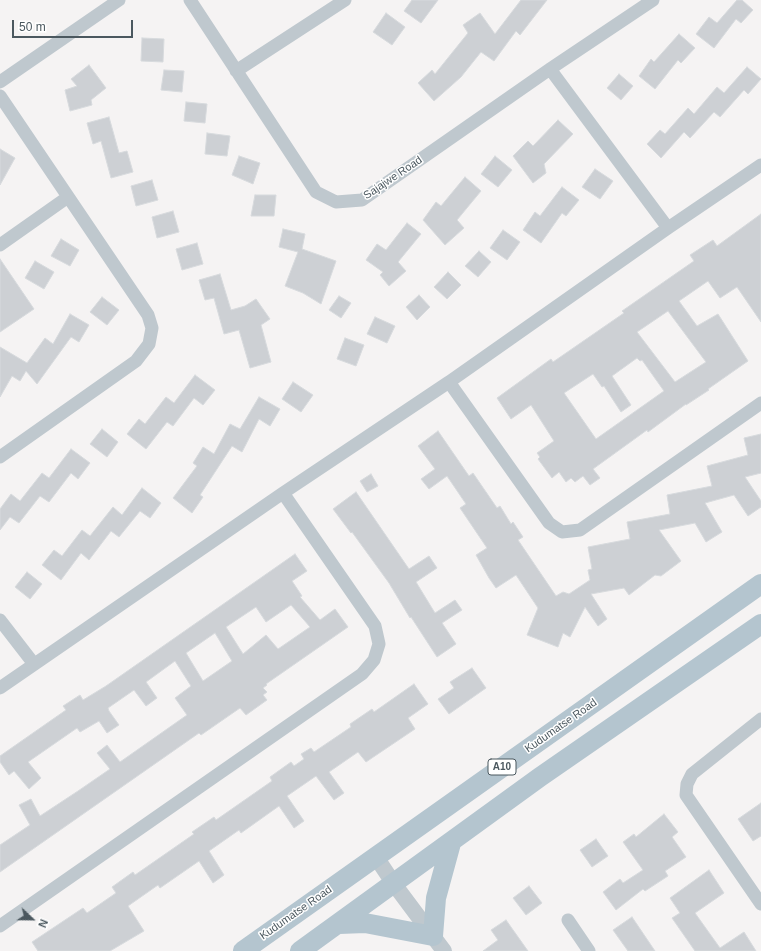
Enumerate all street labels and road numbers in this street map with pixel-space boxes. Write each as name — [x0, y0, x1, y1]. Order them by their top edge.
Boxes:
street label: Sajajwe Road — [361, 154, 425, 202]
street label: Kudumatse Road — [522, 696, 600, 756]
road number: A10 — [488, 759, 516, 775]
street label: Kudumatse Road — [257, 883, 335, 943]

